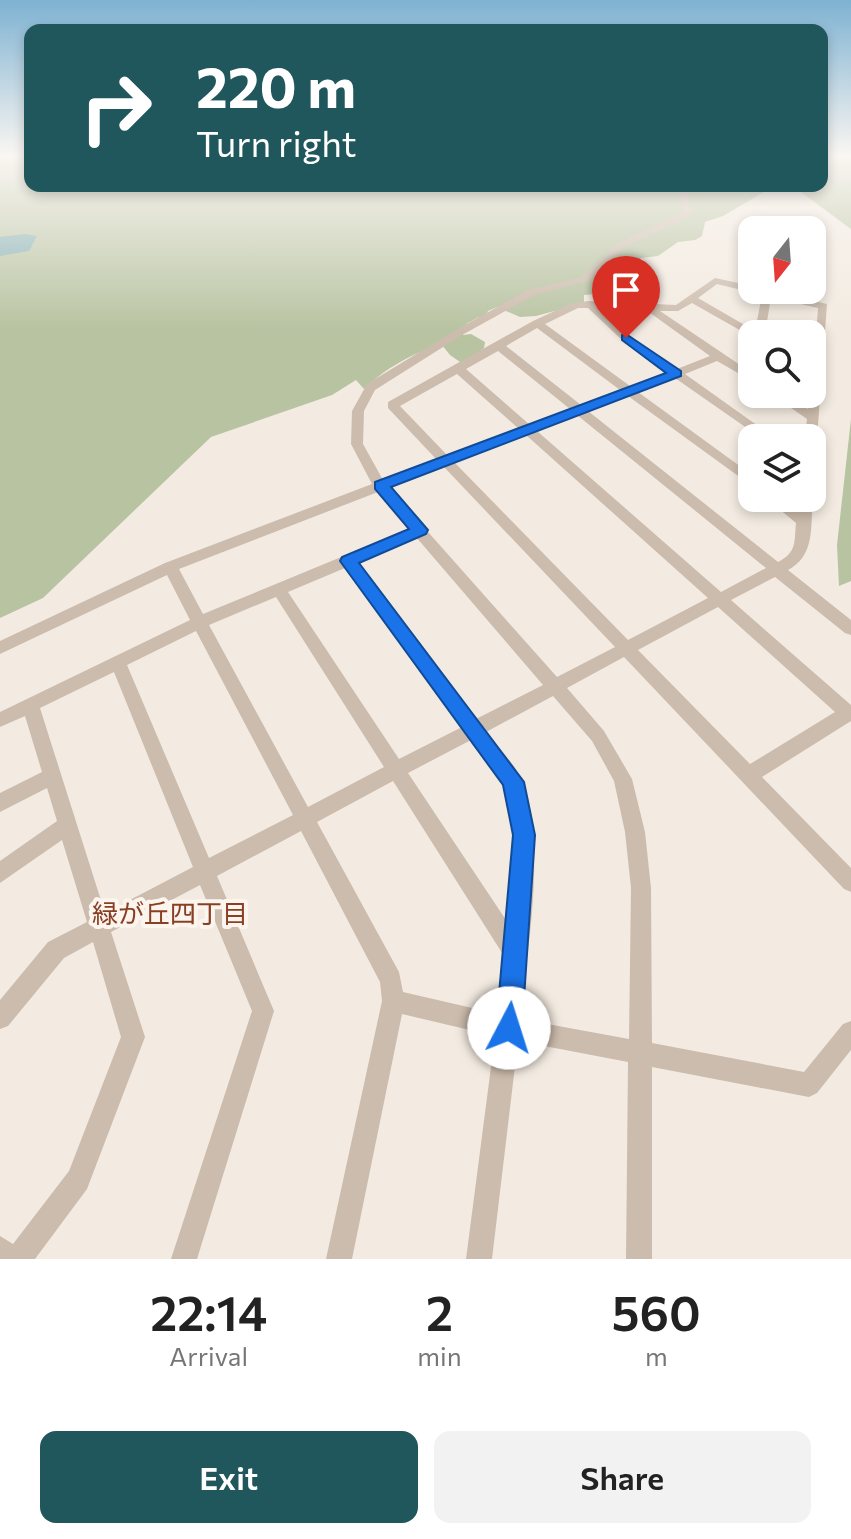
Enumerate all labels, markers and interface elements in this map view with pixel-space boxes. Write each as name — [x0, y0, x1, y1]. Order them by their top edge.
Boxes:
text: 220 m — [196, 51, 356, 120]
icon: right — [64, 56, 168, 160]
text: Turn right — [196, 120, 357, 164]
north arrow — [738, 216, 826, 304]
map controls — [738, 216, 826, 512]
pin — [592, 256, 660, 338]
icon: arrive — [604, 268, 648, 312]
button: search — [738, 320, 826, 408]
button: layers — [738, 424, 826, 512]
district label: 緑が丘四丁目 — [92, 897, 248, 928]
position arrow — [467, 986, 551, 1070]
text: 22:14 — [150, 1282, 267, 1341]
text: 2 — [426, 1282, 453, 1341]
text: 560 — [612, 1282, 701, 1341]
text: Arrival — [169, 1340, 248, 1371]
text: min — [417, 1340, 462, 1371]
text: m — [645, 1340, 668, 1371]
button: Exit — [40, 1431, 418, 1523]
button: Share — [434, 1431, 811, 1523]

